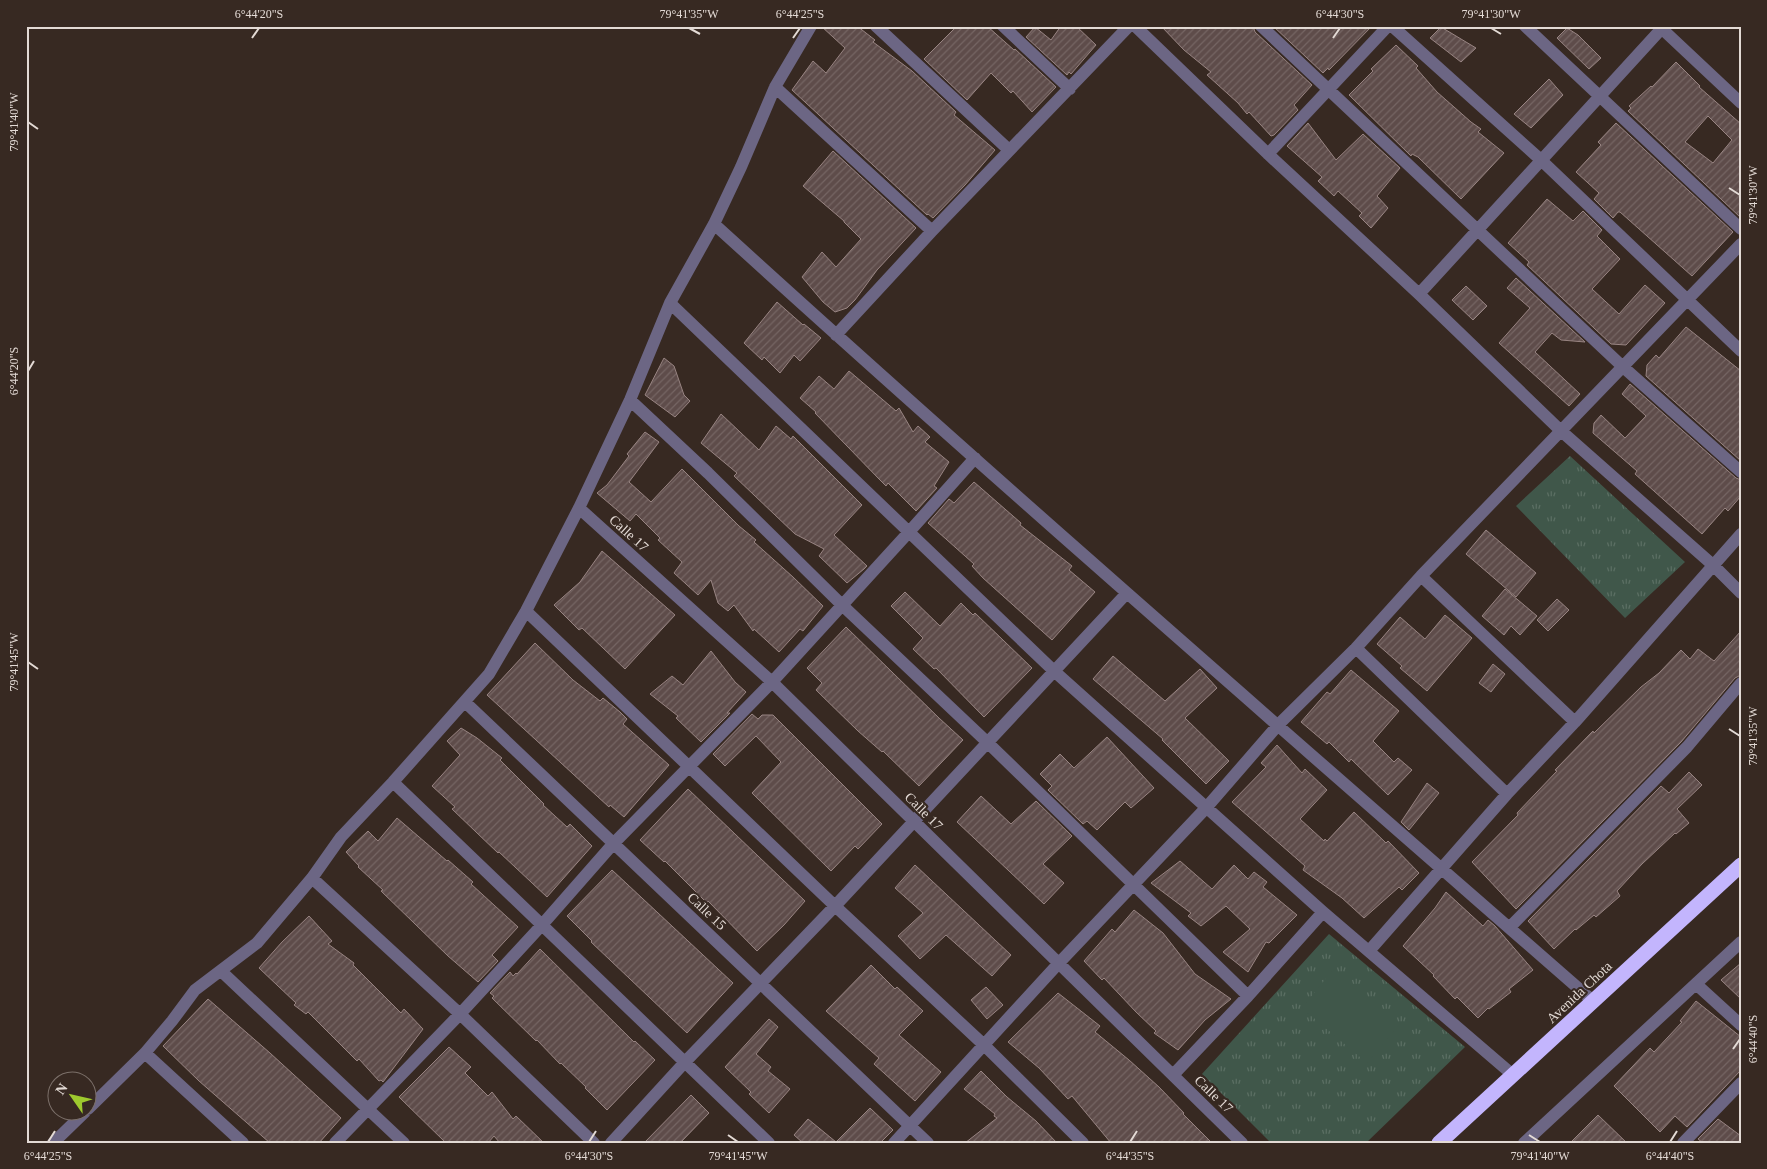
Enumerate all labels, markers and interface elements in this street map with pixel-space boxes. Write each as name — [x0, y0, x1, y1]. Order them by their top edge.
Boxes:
text: 6°44'20"S — [235, 7, 283, 21]
text: 79°41'35"W — [659, 7, 719, 21]
text: 6°44'25"S — [776, 7, 824, 21]
text: 6°44'30"S — [1316, 7, 1364, 21]
text: 79°41'30"W — [1461, 7, 1521, 21]
text: 79°41'40"W — [7, 92, 21, 152]
text: 79°41'30"W — [1746, 165, 1760, 225]
text: 6°44'20"S — [7, 347, 21, 395]
street label: Calle 17 — [606, 512, 651, 555]
text: 79°41'45"W — [7, 632, 21, 692]
text: 79°41'35"W — [1746, 706, 1760, 766]
street label: Calle 17 — [902, 789, 946, 833]
street label: Calle 15 — [684, 890, 729, 933]
street label: Avenida Chota — [1544, 958, 1615, 1026]
text: 6°44'40"S — [1746, 1015, 1760, 1063]
north arrow — [48, 1072, 98, 1122]
street label: Calle 17 — [1192, 1073, 1236, 1116]
text: N — [53, 1081, 71, 1097]
text: 6°44'25"S — [24, 1149, 72, 1163]
text: 6°44'30"S — [565, 1149, 613, 1163]
text: 79°41'45"W — [708, 1149, 768, 1163]
text: 6°44'35"S — [1106, 1149, 1154, 1163]
text: 79°41'40"W — [1510, 1149, 1570, 1163]
text: 6°44'40"S — [1646, 1149, 1694, 1163]

